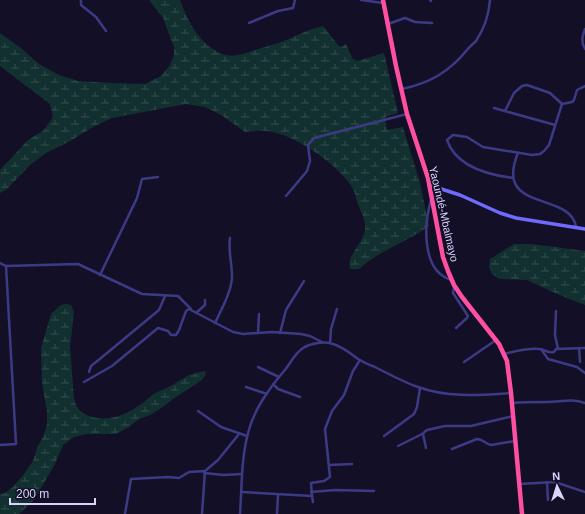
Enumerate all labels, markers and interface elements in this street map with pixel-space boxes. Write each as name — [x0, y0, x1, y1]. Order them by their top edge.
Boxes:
street label: Yaoundé-Mbalmayo — [427, 165, 461, 263]
north arrow — [537, 466, 577, 506]
text: N — [552, 470, 561, 482]
scale bar — [10, 480, 95, 506]
text: 200 m — [16, 487, 49, 501]

